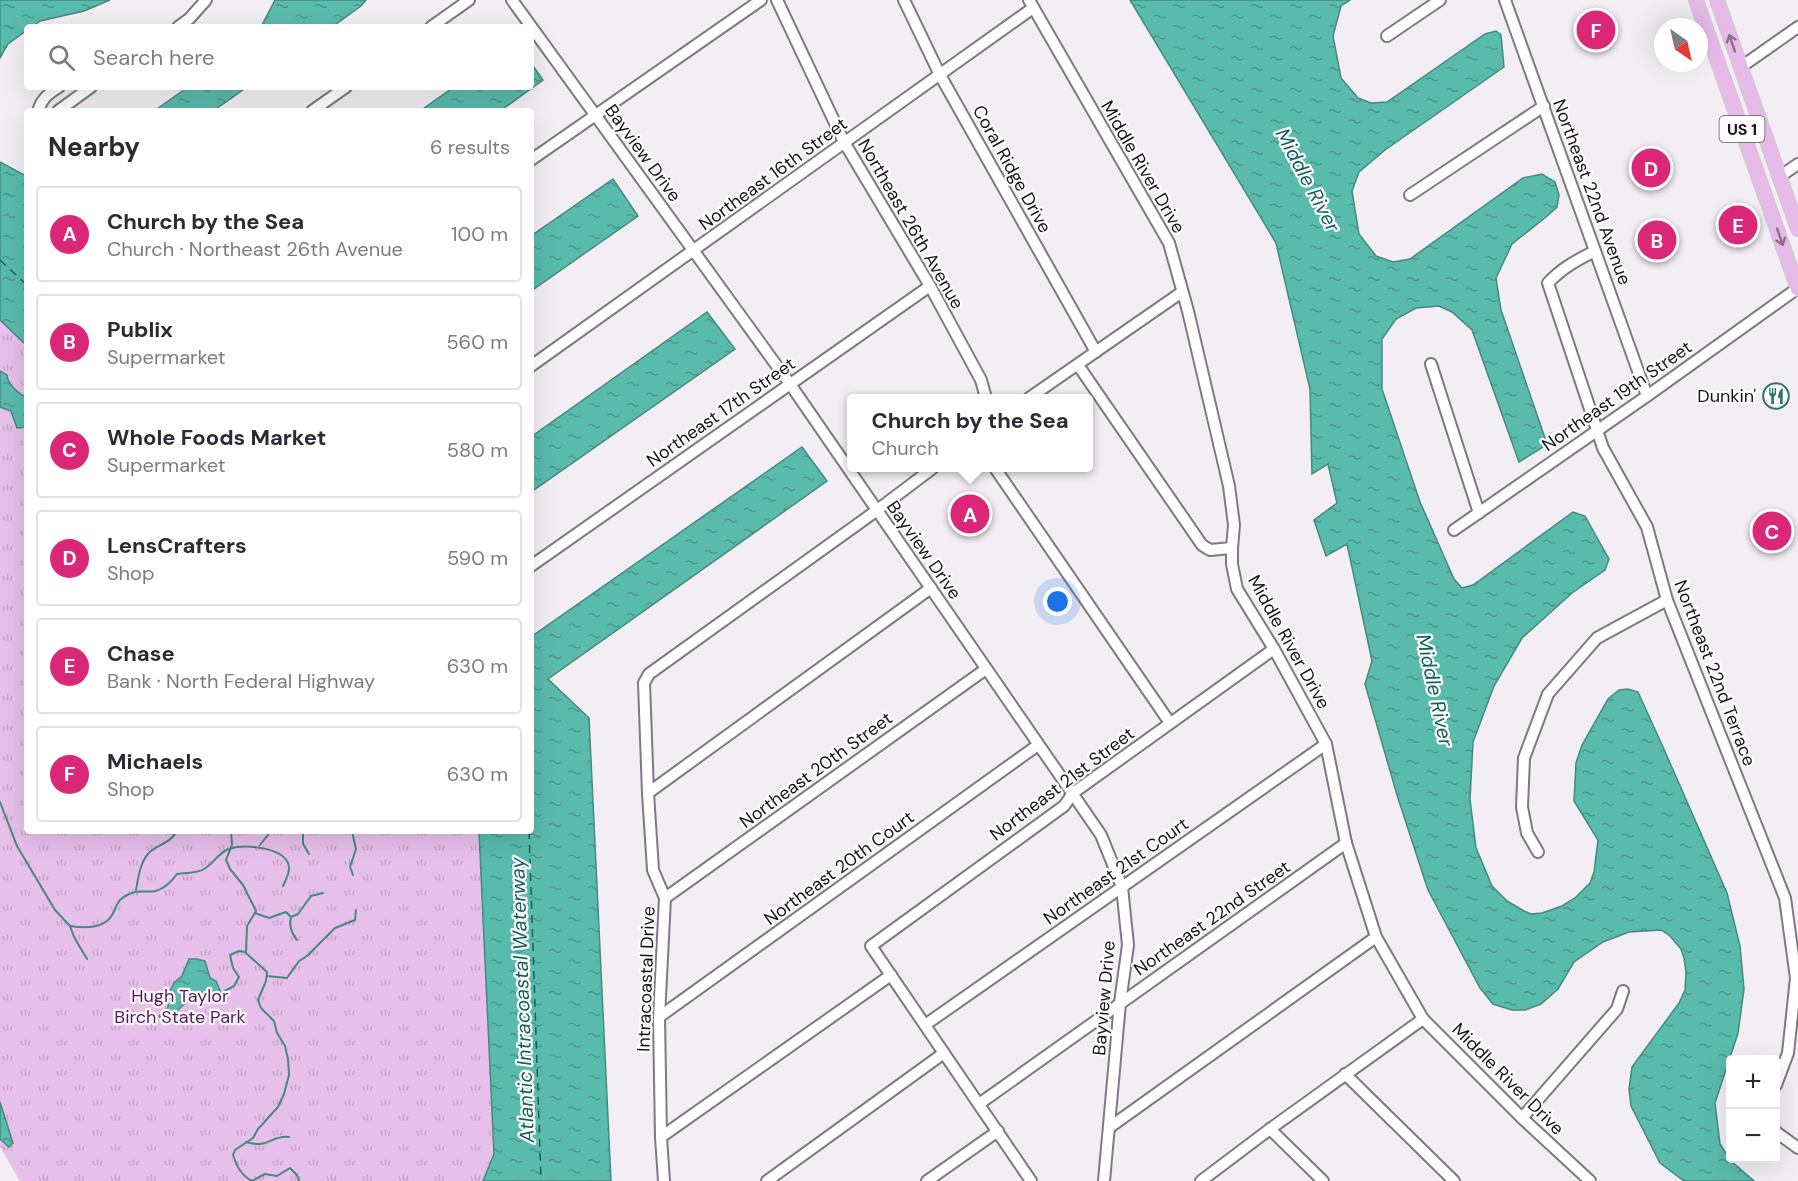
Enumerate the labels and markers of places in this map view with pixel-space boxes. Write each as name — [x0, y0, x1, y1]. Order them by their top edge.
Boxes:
pin: F — [1576, 8, 1616, 52]
pin: D — [1632, 146, 1670, 190]
pin: E — [1718, 202, 1758, 248]
pin: B — [1638, 218, 1676, 262]
restaurant icon: Dunkin' — [1761, 381, 1791, 411]
place label: Dunkin' — [1697, 384, 1756, 408]
pin: A — [950, 492, 990, 536]
pin: C — [1752, 508, 1792, 554]

